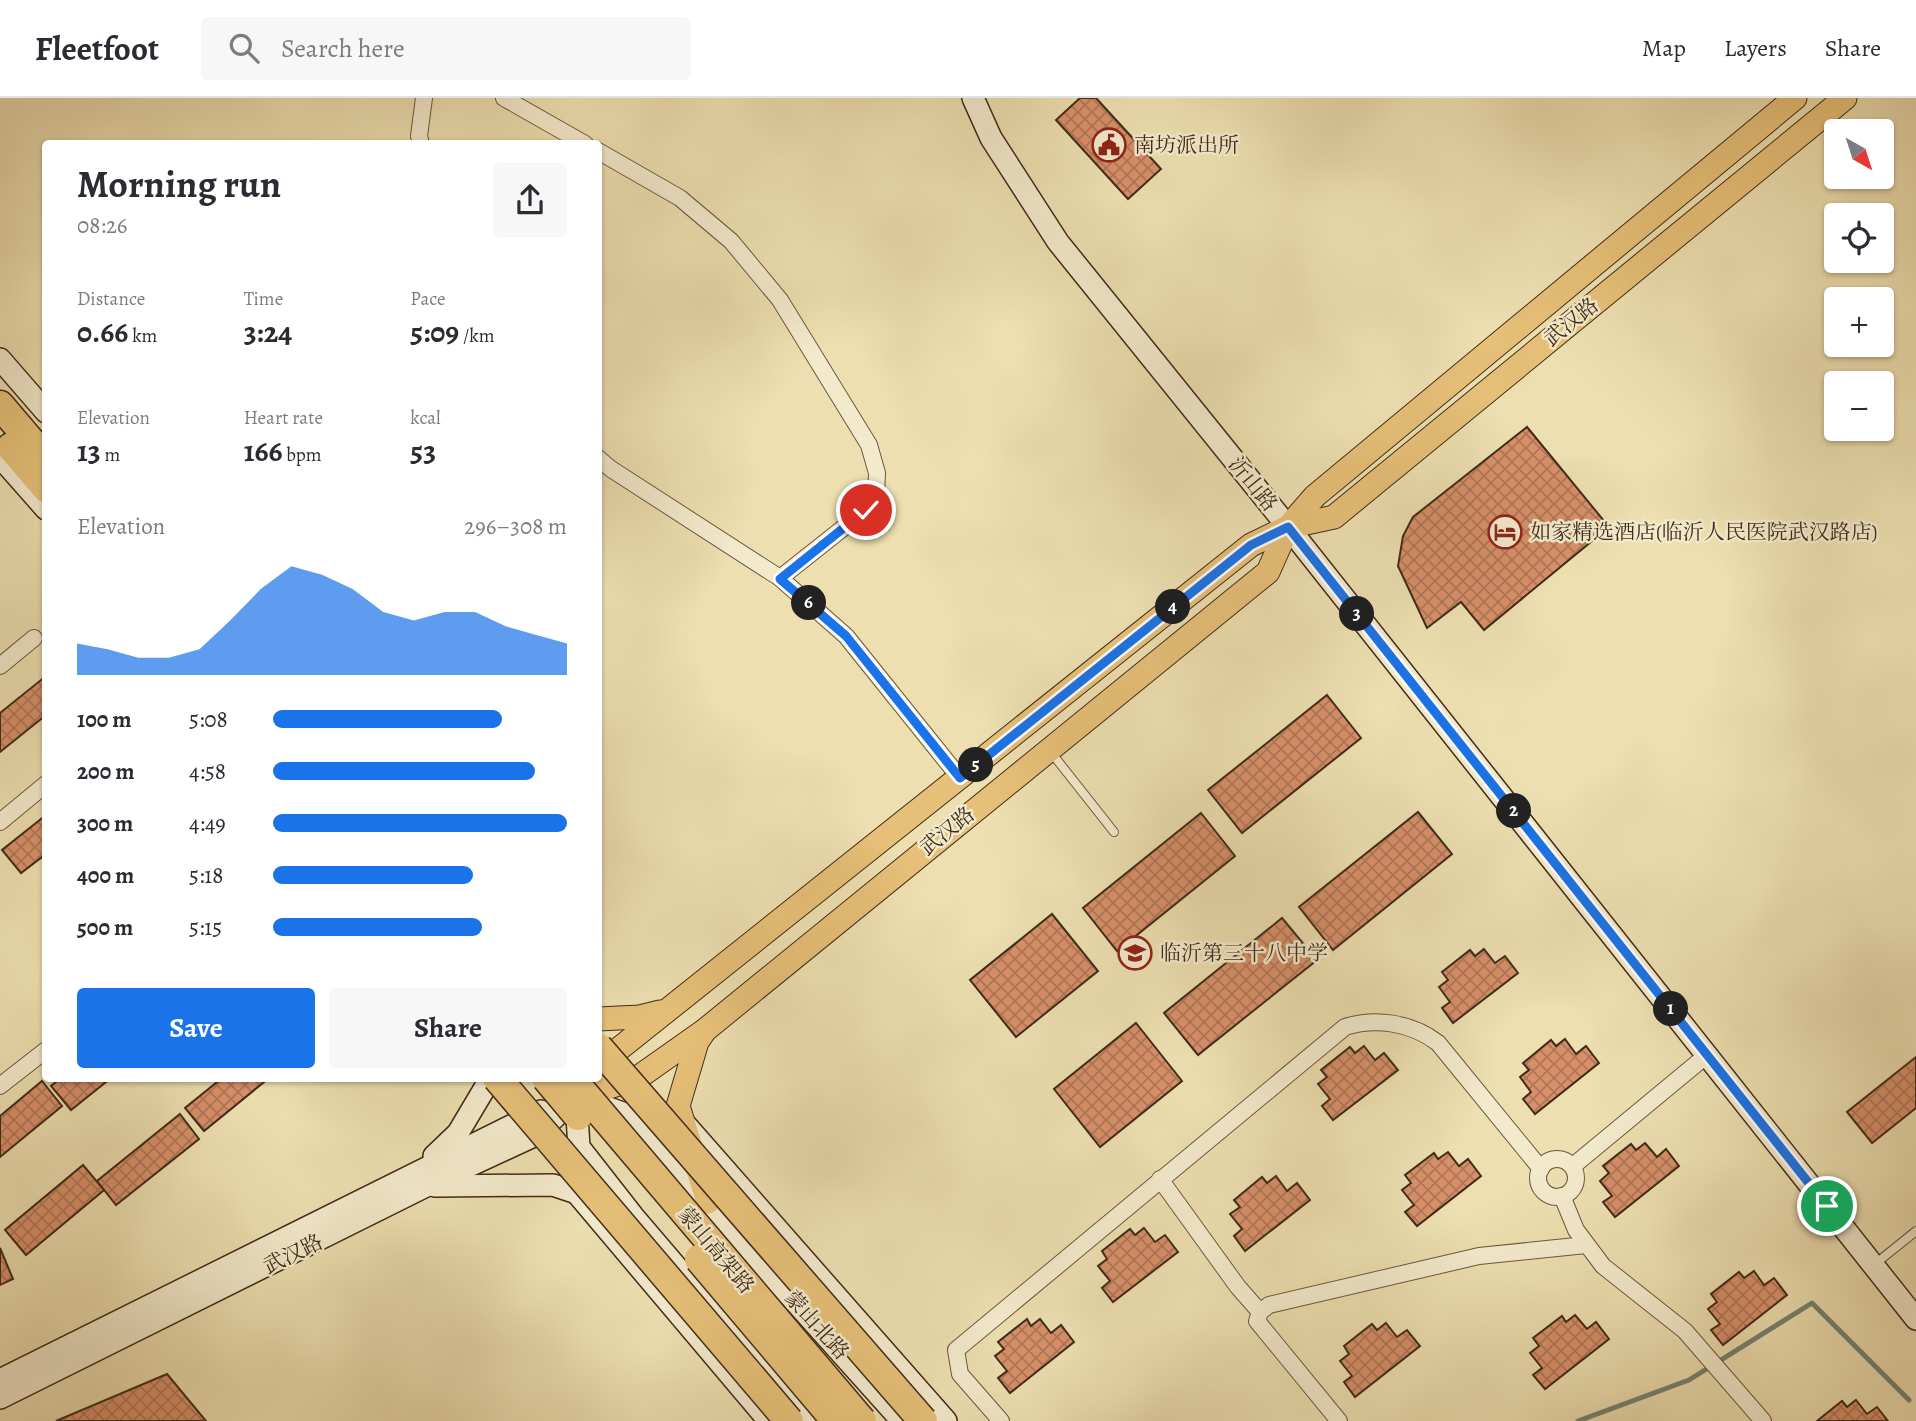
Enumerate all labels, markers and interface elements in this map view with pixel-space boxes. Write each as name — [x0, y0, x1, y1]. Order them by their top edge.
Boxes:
search box — [201, 17, 691, 80]
text: Fleetfoot — [35, 26, 159, 71]
icon: search — [225, 29, 263, 67]
text: Search here — [281, 31, 405, 66]
text: Map — [1642, 32, 1686, 64]
text: Layers — [1724, 32, 1787, 64]
text: Share — [1825, 32, 1881, 64]
north arrow — [1824, 119, 1894, 189]
map controls — [1824, 119, 1894, 441]
public building icon: 南坊派出所 — [1090, 126, 1128, 164]
place label: 南坊派出所 — [1134, 131, 1239, 159]
text: Morning run — [77, 158, 281, 210]
button: share — [493, 163, 567, 237]
button: locate — [1824, 203, 1894, 273]
text: 08:26 — [77, 210, 127, 241]
text: Distance — [77, 286, 145, 312]
text: Time — [244, 286, 283, 312]
text: Pace — [410, 286, 446, 312]
button: + — [1824, 287, 1894, 357]
street label: 武汉路 — [1538, 291, 1604, 353]
text: 0.66 — [77, 312, 128, 352]
text: 3:24 — [244, 312, 292, 352]
text: 5:09 — [410, 312, 459, 352]
text: km — [128, 323, 157, 349]
text: /km — [459, 323, 495, 349]
button: − — [1824, 371, 1894, 441]
text: Elevation — [77, 405, 150, 431]
text: Heart rate — [244, 405, 323, 431]
text: kcal — [410, 405, 441, 431]
text: 13 — [77, 431, 101, 471]
text: 166 — [244, 431, 282, 471]
text: 53 — [410, 431, 436, 471]
text: m — [101, 442, 120, 468]
text: bpm — [282, 442, 322, 468]
street label: 沂山路 — [1222, 451, 1284, 517]
pin — [836, 480, 896, 540]
icon: check — [847, 491, 885, 529]
text: Elevation — [77, 511, 165, 542]
text: 296–308 m — [464, 511, 567, 542]
hotel icon: 如家精选酒店(临沂人民医院武汉路店) — [1486, 513, 1524, 551]
place label: 如家精选酒店(临沂人民医院武汉路店) — [1530, 518, 1878, 546]
pin: 6 — [792, 586, 826, 620]
text: 6 — [804, 589, 813, 615]
pin: 4 — [1156, 589, 1190, 624]
text: 4 — [1168, 593, 1177, 619]
pin: 3 — [1340, 596, 1374, 632]
text: 3 — [1352, 600, 1361, 626]
text: 100 m — [77, 704, 132, 735]
text: 5:08 — [189, 704, 228, 735]
pin: 5 — [958, 748, 993, 782]
text: 5 — [971, 751, 980, 777]
text: 200 m — [77, 756, 135, 787]
text: 4:58 — [189, 756, 226, 787]
pin: 2 — [1496, 794, 1532, 828]
text: 2 — [1509, 797, 1518, 823]
street label: 武汉路 — [914, 800, 980, 862]
text: 300 m — [77, 808, 133, 839]
text: 4:49 — [189, 808, 226, 839]
text: 400 m — [77, 860, 134, 891]
text: 5:18 — [189, 860, 223, 891]
text: 500 m — [77, 912, 133, 943]
text: 5:15 — [189, 912, 222, 943]
school or university icon: 临沂第三十八中学 — [1116, 934, 1154, 972]
place label: 临沂第三十八中学 — [1160, 939, 1328, 967]
button: Save — [77, 988, 315, 1068]
button: Share — [329, 988, 567, 1068]
pin: 1 — [1654, 992, 1688, 1026]
text: 1 — [1667, 995, 1674, 1021]
pin — [1797, 1176, 1857, 1236]
icon: arrive — [1808, 1187, 1846, 1225]
street label: 蒙山高架路 — [672, 1201, 760, 1299]
street label: 武汉路 — [259, 1228, 327, 1280]
street label: 蒙山北路 — [778, 1284, 856, 1366]

